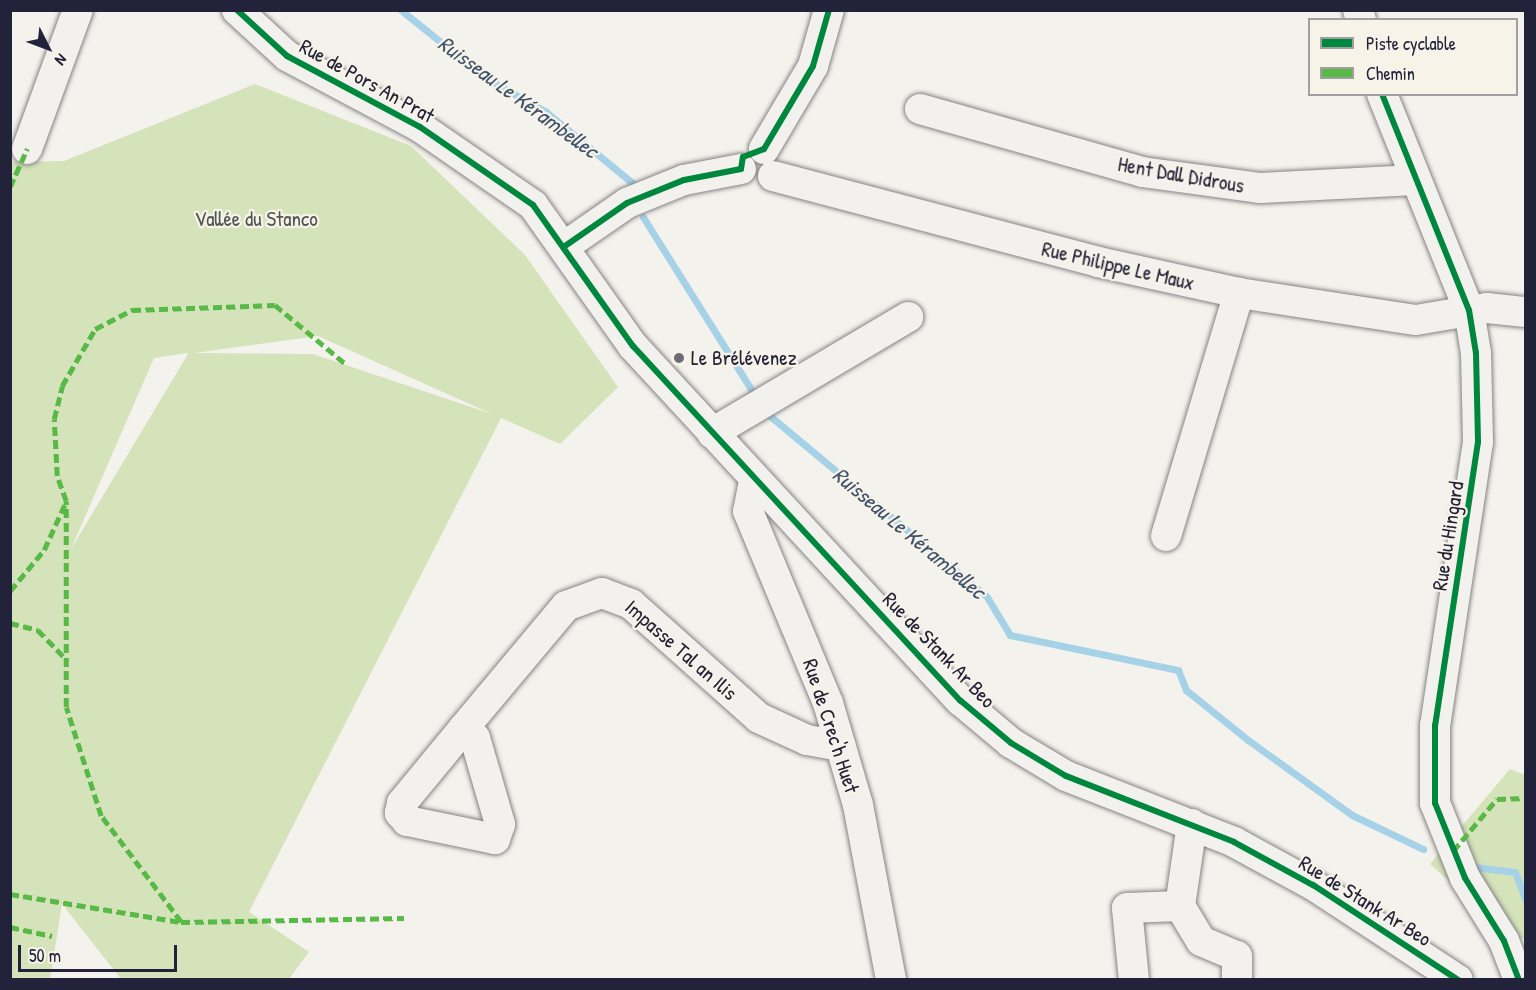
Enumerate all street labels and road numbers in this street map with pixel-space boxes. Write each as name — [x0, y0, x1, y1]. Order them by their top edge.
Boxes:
street label: Rue de Pors An Prat — [295, 34, 439, 128]
street label: Hent Dall Didrous — [1116, 152, 1246, 198]
street label: Rue Philippe Le Maux — [1039, 236, 1197, 296]
street label: Rue du Hingard — [1427, 479, 1469, 593]
street label: Rue de Stank Ar Beo — [877, 587, 1001, 713]
street label: Impasse Tal an Ilis — [620, 595, 742, 705]
street label: Rue de Crec'h Huet — [797, 656, 865, 796]
street label: Rue de Stank Ar Beo — [1294, 850, 1436, 952]

